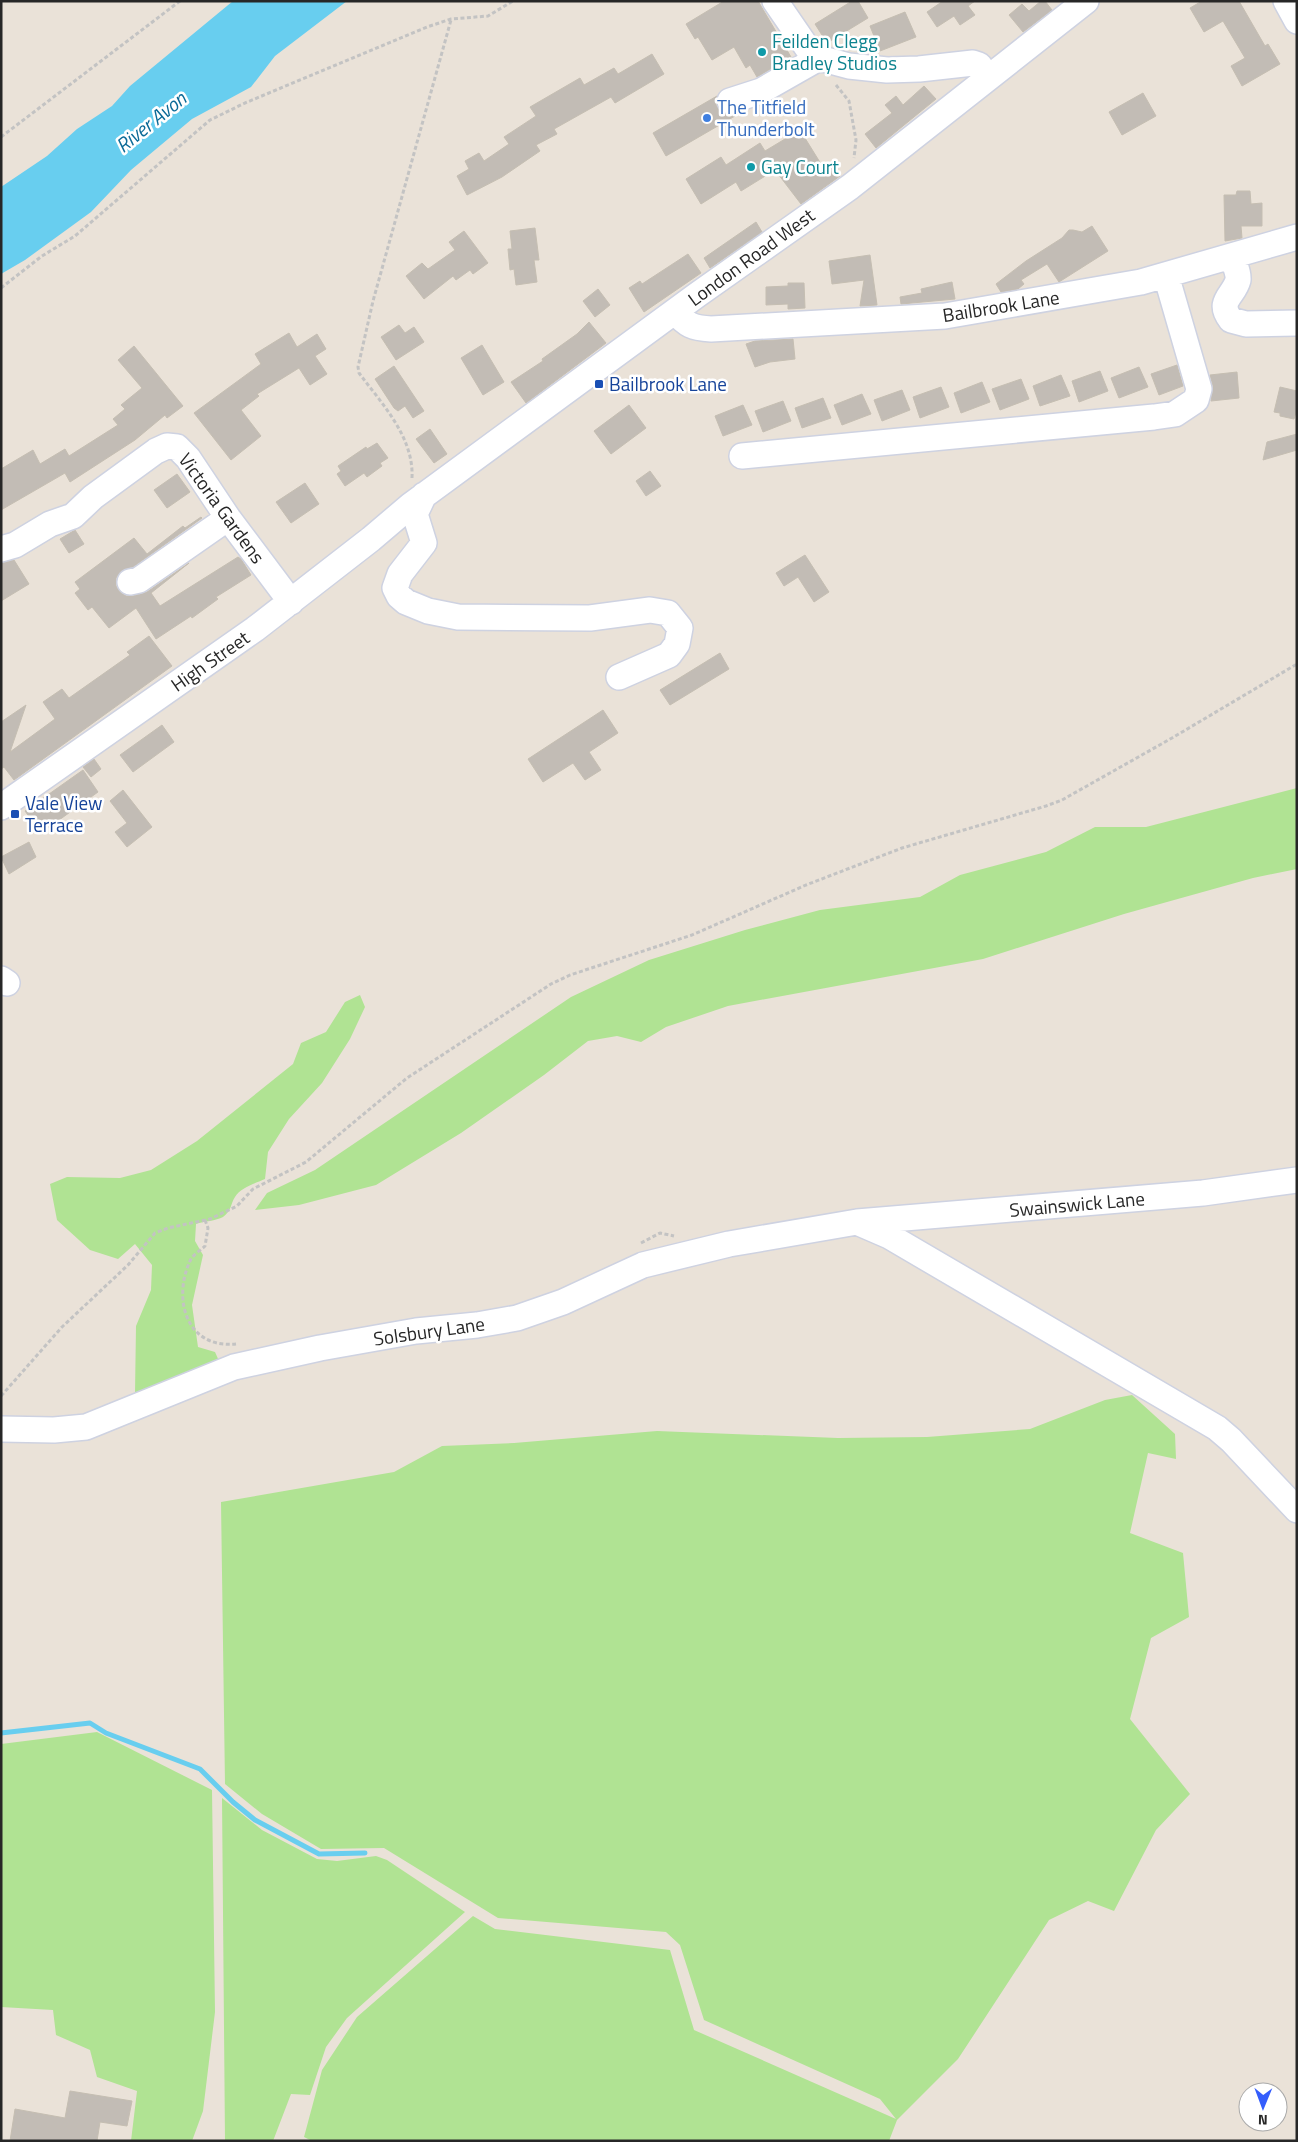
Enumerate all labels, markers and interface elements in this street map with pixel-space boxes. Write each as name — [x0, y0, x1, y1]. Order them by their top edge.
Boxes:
place label: Feilden Clegg Bradley Studios — [772, 26, 897, 77]
marker: Feilden Clegg Bradley Studios — [756, 46, 768, 58]
water label: River Avon — [108, 83, 194, 160]
place label: The Titfield Thunderbolt — [717, 92, 815, 143]
marker: The Titfield Thunderbolt — [701, 112, 713, 124]
place label: Gay Court — [761, 152, 839, 181]
marker: Gay Court — [745, 161, 757, 173]
street label: London Road West — [681, 200, 820, 313]
street label: Bailbrook Lane — [940, 282, 1061, 329]
place label: Bailbrook Lane — [609, 369, 727, 398]
marker: Bailbrook Lane — [593, 378, 605, 390]
street label: Victoria Gardens — [172, 446, 273, 569]
street label: High Street — [164, 623, 255, 698]
place label: Vale View Terrace — [25, 788, 102, 839]
marker: Vale View Terrace — [9, 808, 21, 820]
street label: Swainswick Lane — [1008, 1183, 1146, 1224]
street label: Solsbury Lane — [371, 1308, 486, 1353]
north arrow — [1238, 2082, 1288, 2132]
text: N — [1258, 2110, 1268, 2131]

